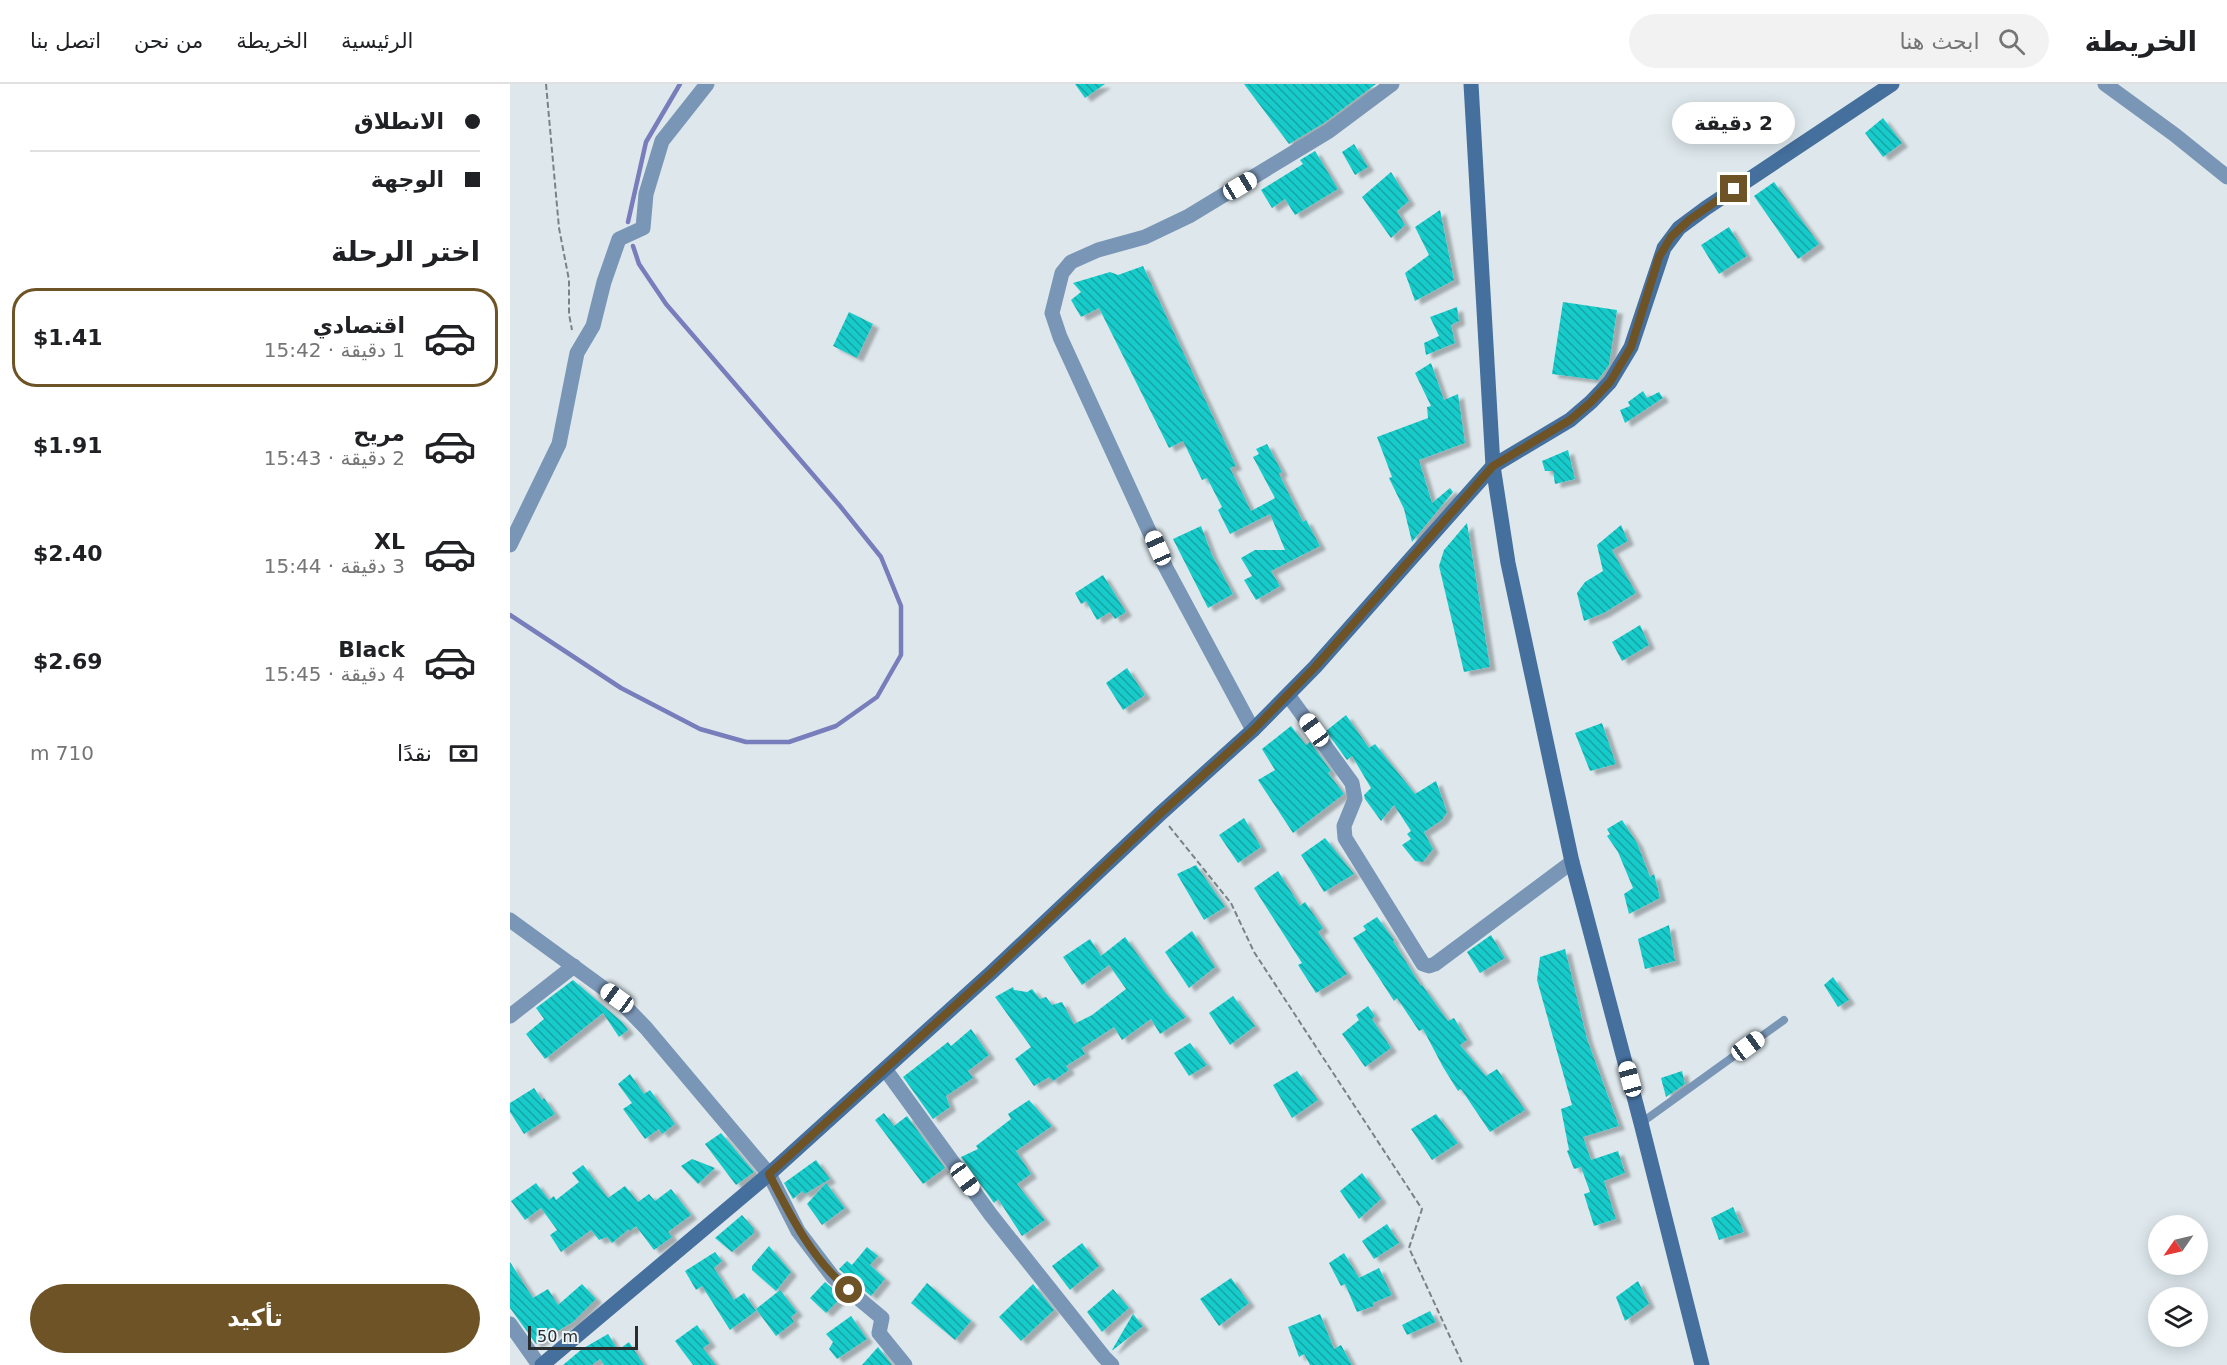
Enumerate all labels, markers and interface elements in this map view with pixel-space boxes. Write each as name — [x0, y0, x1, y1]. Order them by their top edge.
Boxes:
search box — [1629, 14, 2049, 68]
icon: search — [1995, 25, 2028, 58]
text: الخريطة — [2085, 25, 2197, 58]
text: اتصل بنا — [30, 29, 101, 53]
text: من نحن — [134, 29, 203, 53]
text: الخريطة — [236, 29, 308, 53]
text: الرئيسية — [341, 29, 413, 53]
text: ابحث هنا — [1900, 29, 1980, 54]
callout: 2 دقيقة — [1672, 102, 1796, 144]
text: الانطلاق — [354, 109, 444, 134]
text: 2 دقيقة — [1694, 111, 1773, 135]
text: الوجهة — [371, 167, 444, 192]
car — [1220, 169, 1260, 203]
route end — [1720, 175, 1747, 202]
text: اختر الرحلة — [331, 236, 480, 267]
icon: car — [423, 311, 477, 365]
text: اقتصادي — [313, 313, 405, 338]
text: $1.41 — [33, 325, 103, 350]
text: 1 دقيقة · 15:42 — [264, 338, 405, 362]
icon: car — [423, 419, 477, 473]
text: مريح — [354, 421, 405, 446]
text: $1.91 — [33, 433, 103, 458]
text: 2 دقيقة · 15:43 — [264, 446, 405, 470]
icon: car — [423, 527, 477, 581]
car — [1142, 528, 1174, 568]
text: XL — [374, 529, 405, 554]
text: $2.40 — [33, 541, 103, 566]
text: 3 دقيقة · 15:44 — [264, 554, 405, 578]
icon: car — [423, 635, 477, 689]
text: Black — [338, 637, 405, 662]
text: $2.69 — [33, 649, 103, 674]
text: 4 دقيقة · 15:45 — [264, 662, 405, 686]
car — [1296, 710, 1332, 750]
icon: cash — [447, 737, 480, 770]
text: 710 m — [30, 741, 94, 765]
text: نقدًا — [397, 741, 432, 766]
car — [597, 980, 637, 1016]
car — [1728, 1028, 1768, 1064]
car — [1617, 1059, 1643, 1099]
car — [947, 1159, 983, 1199]
north arrow — [2148, 1215, 2208, 1275]
map controls — [2148, 1215, 2208, 1347]
route start — [835, 1276, 862, 1303]
button: تأكيد — [30, 1284, 480, 1353]
button: layers — [2148, 1287, 2208, 1347]
scale bar — [528, 1323, 638, 1350]
text: 50 m — [537, 1327, 578, 1346]

